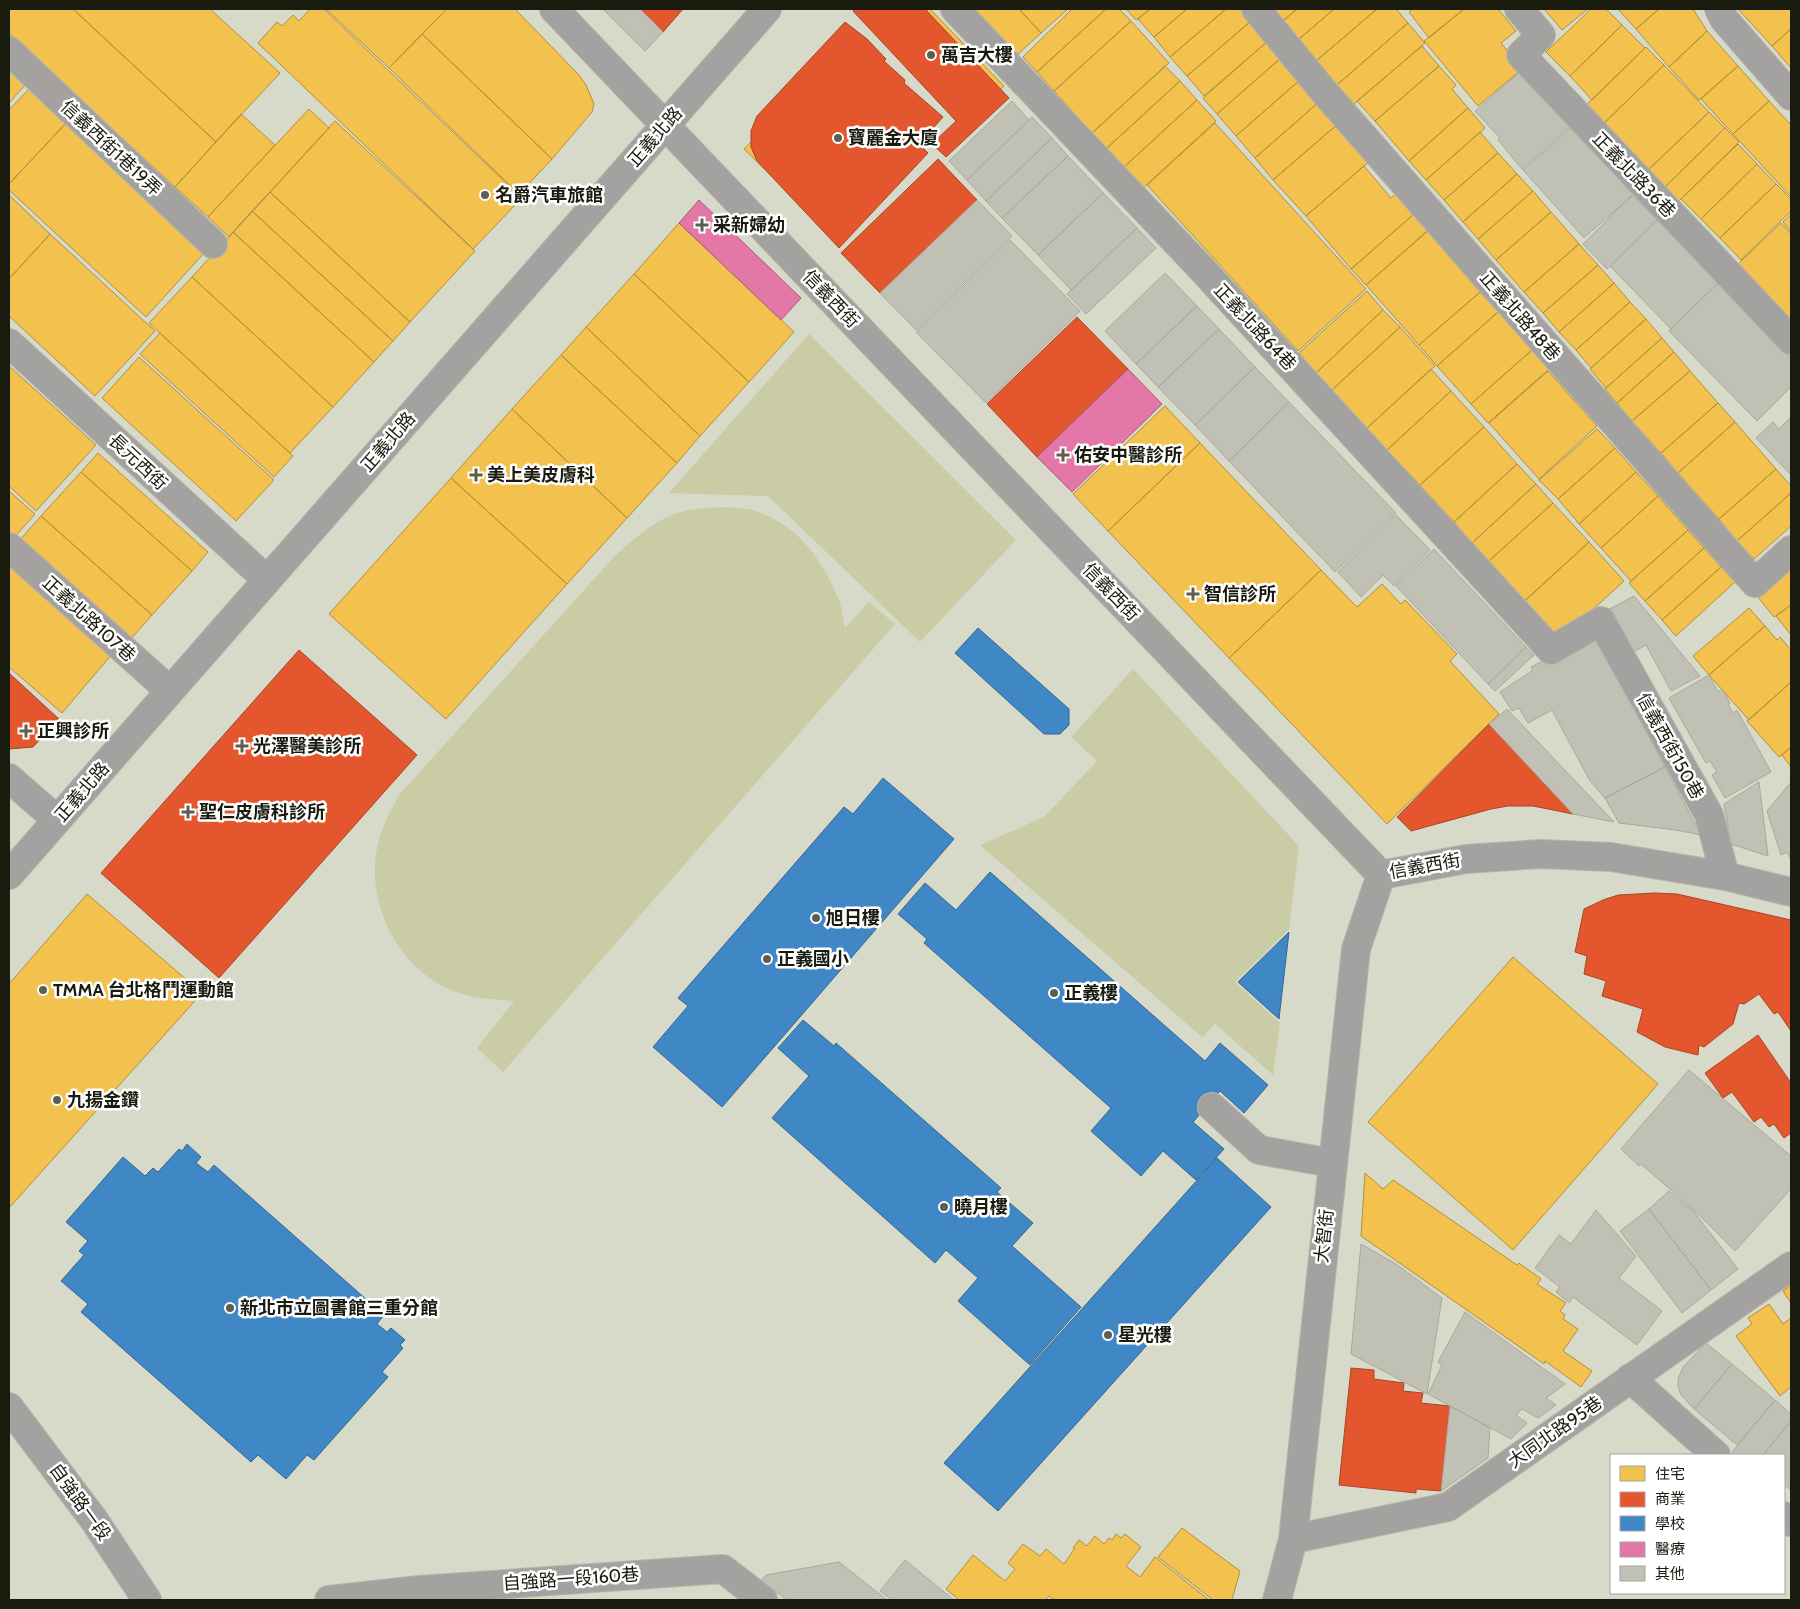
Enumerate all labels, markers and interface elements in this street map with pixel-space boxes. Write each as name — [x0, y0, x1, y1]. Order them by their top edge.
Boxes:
place label: 萬吉大樓 — [941, 44, 1013, 66]
marker: 萬吉大樓 — [925, 49, 937, 61]
street label: 信義西街1巷19弄 — [56, 96, 166, 200]
street label: 正義北路 — [623, 103, 687, 171]
place label: 寶麗金大廈 — [848, 127, 938, 149]
street label: 正義北路36巷 — [1588, 128, 1680, 222]
marker: 寶麗金大廈 — [832, 132, 844, 144]
place label: 名爵汽車旅館 — [495, 184, 603, 206]
marker: 名爵汽車旅館 — [479, 189, 491, 201]
place label: 采新婦幼 — [713, 214, 785, 236]
marker: 采新婦幼 — [695, 218, 709, 232]
street label: 信義西街 — [798, 265, 864, 333]
street label: 正義北路48巷 — [1475, 267, 1565, 365]
street label: 正義北路64巷 — [1209, 279, 1301, 375]
street label: 正義北路 — [356, 408, 420, 476]
street label: 長元西街 — [104, 429, 172, 495]
place label: 佑安中醫診所 — [1074, 444, 1182, 466]
marker: 佑安中醫診所 — [1056, 448, 1070, 462]
place label: 美上美皮膚科 — [487, 464, 595, 486]
marker: 美上美皮膚科 — [469, 468, 483, 482]
street label: 信義西街 — [1078, 558, 1144, 626]
street label: 正義北路107巷 — [38, 572, 140, 666]
place label: 智信診所 — [1204, 583, 1276, 605]
marker: 智信診所 — [1186, 587, 1200, 601]
street label: 信義西街150巷 — [1632, 689, 1708, 803]
place label: 正興診所 — [37, 720, 109, 742]
marker: 正興診所 — [19, 724, 33, 738]
place label: 光澤醫美診所 — [253, 735, 361, 757]
marker: 光澤醫美診所 — [235, 739, 249, 753]
street label: 正義北路 — [50, 758, 114, 826]
place label: 聖仁皮膚科診所 — [199, 801, 325, 823]
marker: 聖仁皮膚科診所 — [181, 805, 195, 819]
street label: 信義西街 — [1388, 849, 1462, 883]
place label: 旭日樓 — [826, 907, 880, 929]
marker: 旭日樓 — [810, 912, 822, 924]
place label: 正義國小 — [777, 948, 849, 970]
marker: 正義國小 — [761, 953, 773, 965]
place label: TMMA 台北格鬥運動館 — [53, 979, 234, 1001]
place label: 正義樓 — [1064, 982, 1118, 1004]
marker: TMMA 台北格鬥運動館 — [37, 984, 49, 996]
marker: 正義樓 — [1048, 987, 1060, 999]
place label: 九揚金鑽 — [67, 1089, 139, 1111]
marker: 九揚金鑽 — [51, 1094, 63, 1106]
place label: 曉月樓 — [954, 1196, 1008, 1218]
marker: 曉月樓 — [938, 1201, 950, 1213]
street label: 大智街 — [1310, 1208, 1338, 1264]
place label: 新北市立圖書館三重分館 — [240, 1297, 438, 1319]
marker: 新北市立圖書館三重分館 — [224, 1302, 236, 1314]
place label: 星光樓 — [1118, 1324, 1172, 1346]
marker: 星光樓 — [1102, 1329, 1114, 1341]
street label: 大同北路95巷 — [1504, 1391, 1606, 1473]
legend — [1610, 1454, 1785, 1594]
street label: 自強路一段 — [45, 1459, 115, 1545]
text: 住宅 — [1655, 1465, 1685, 1483]
text: 商業 — [1655, 1490, 1685, 1508]
text: 學校 — [1655, 1515, 1685, 1533]
text: 醫療 — [1655, 1540, 1685, 1558]
street label: 自強路一段160巷 — [502, 1563, 640, 1595]
text: 其他 — [1655, 1565, 1685, 1583]

